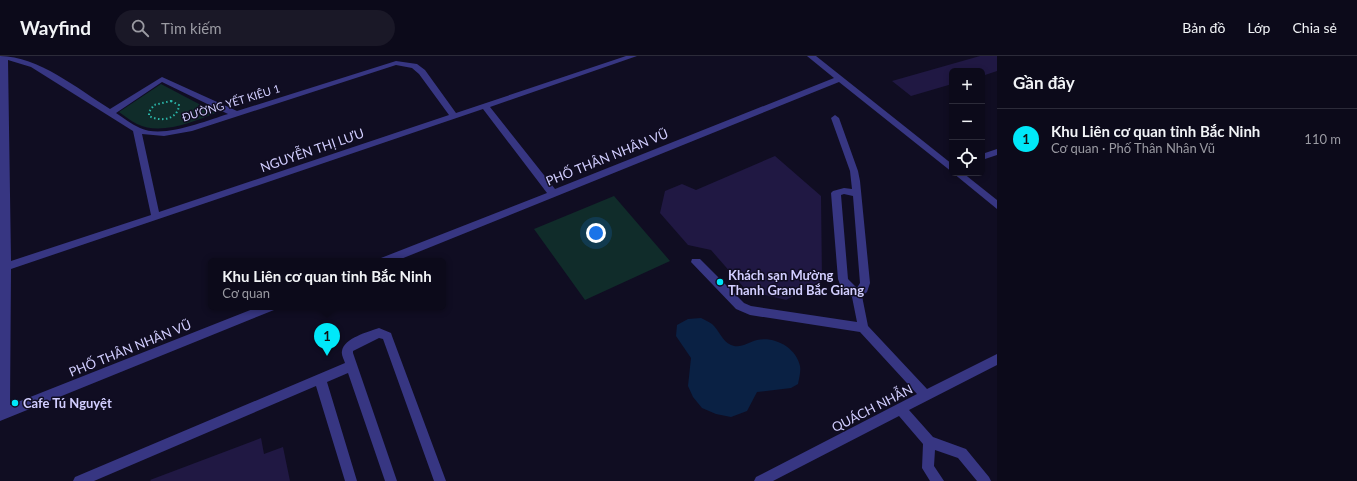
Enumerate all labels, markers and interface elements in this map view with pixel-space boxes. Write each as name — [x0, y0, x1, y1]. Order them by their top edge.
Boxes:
search box — [115, 10, 395, 46]
text: Wayfind — [20, 16, 91, 39]
icon: search — [129, 17, 151, 39]
text: Tìm kiếm — [161, 19, 222, 37]
text: Bản đồ — [1182, 19, 1225, 36]
text: Lớp — [1247, 19, 1270, 36]
text: Chia sẻ — [1292, 19, 1337, 36]
map controls — [949, 68, 985, 176]
button: + — [949, 68, 985, 104]
text: Gần đây — [1013, 72, 1075, 93]
street label: ĐƯỜNG YẾT KIÊU 1 — [180, 80, 281, 124]
button: − — [949, 104, 985, 140]
text: Khu Liên cơ quan tỉnh Bắc Ninh — [1051, 122, 1260, 140]
street label: NGUYỄN THỊ LƯU — [258, 124, 366, 175]
street label: PHỐ THÂN NHÂN VŨ — [543, 124, 671, 189]
text: 1 — [1022, 131, 1030, 147]
text: 110 m — [1304, 131, 1341, 147]
button: locate — [949, 140, 985, 176]
text: Cơ quan · Phố Thân Nhân Vũ — [1051, 140, 1215, 156]
your location — [586, 223, 606, 243]
popup — [208, 258, 446, 310]
text: Khu Liên cơ quan tỉnh Bắc Ninh — [222, 267, 432, 285]
place label: Khách sạn Mường Thanh Grand Bắc Giang — [728, 267, 864, 298]
marker: Khách sạn Mường Thanh Grand Bắc Giang — [715, 277, 725, 287]
text: Cơ quan — [222, 285, 270, 301]
street label: PHỐ THÂN NHÂN VŨ — [66, 315, 194, 380]
pin: 1 — [314, 323, 340, 356]
street label: QUÁCH NHẪN — [828, 380, 915, 435]
place label: Cafe Tú Nguyệt — [23, 395, 112, 411]
marker: Cafe Tú Nguyệt — [10, 398, 20, 408]

